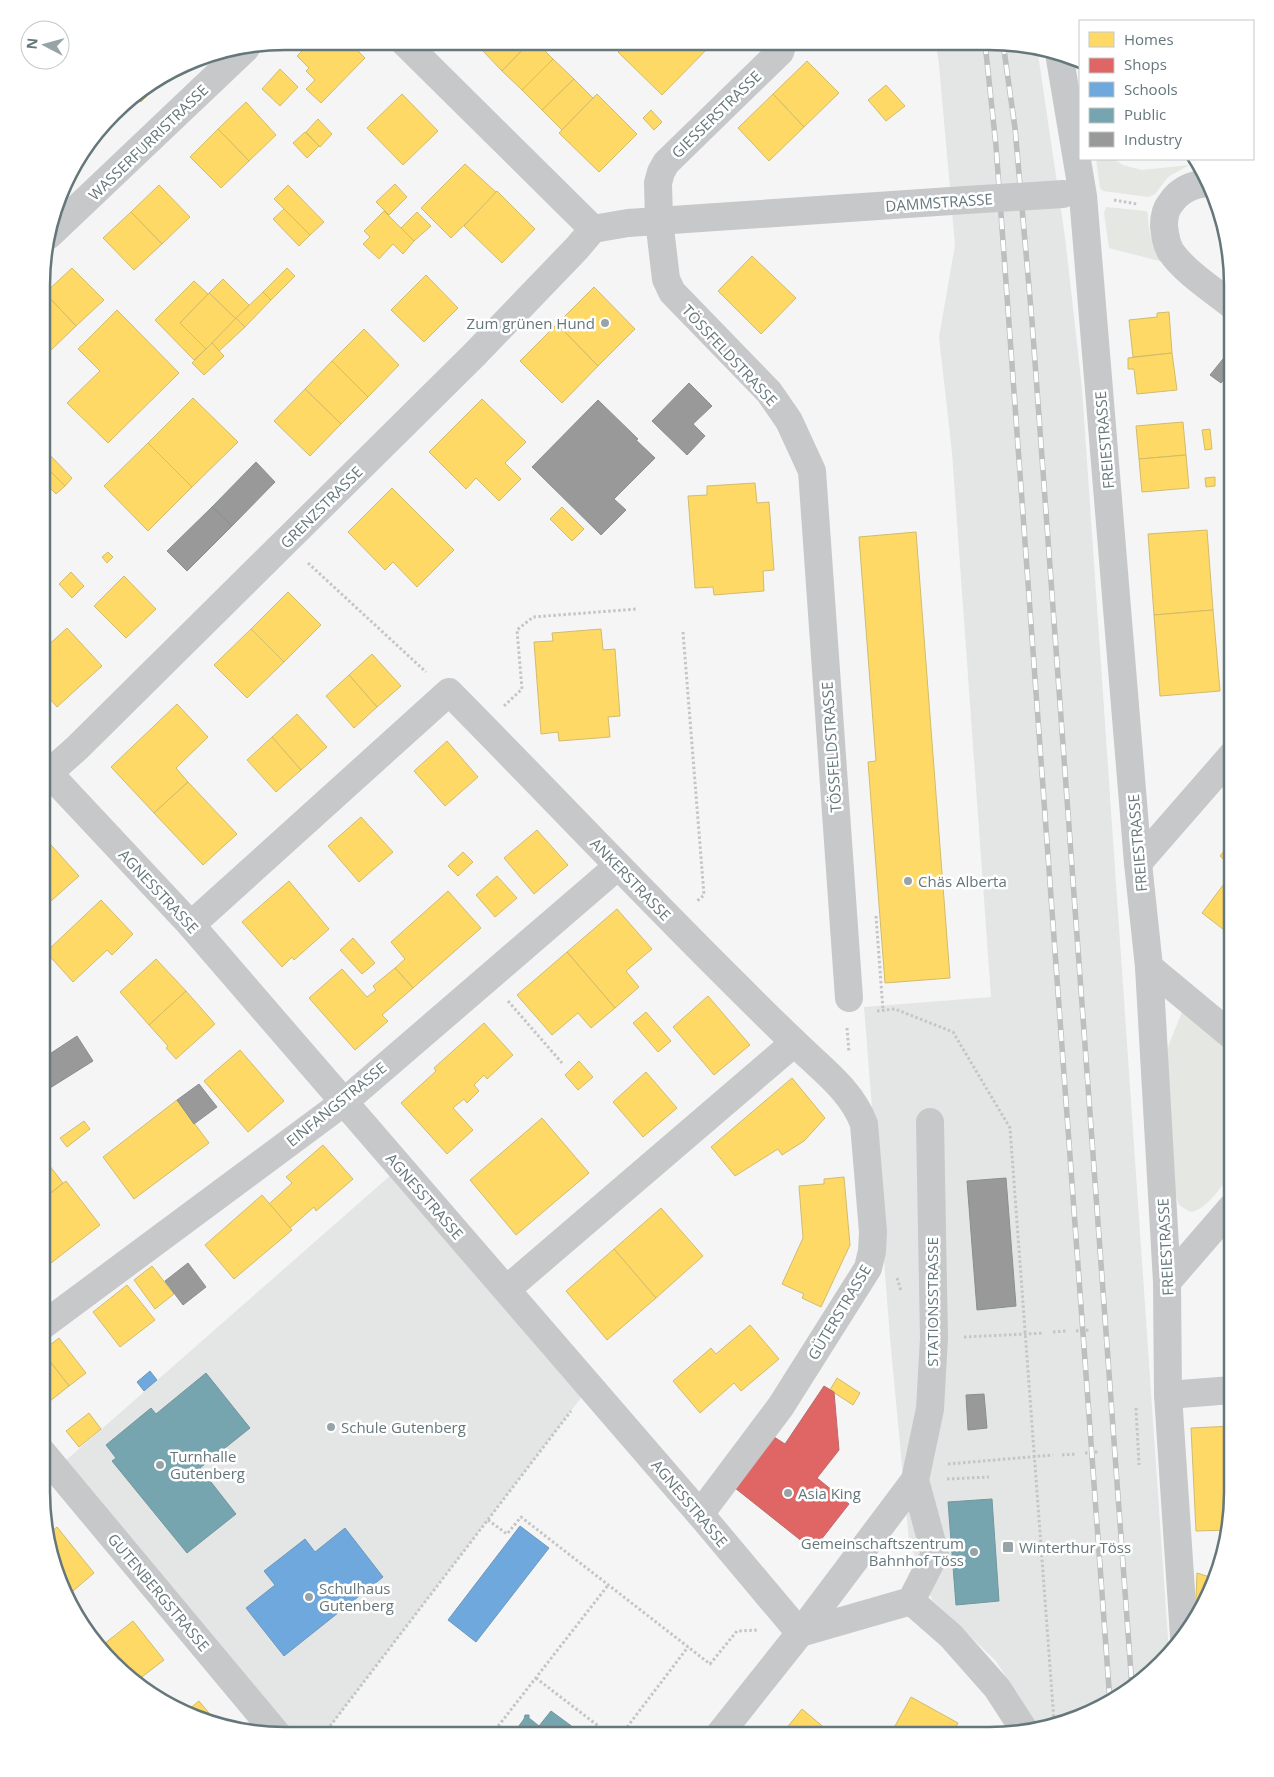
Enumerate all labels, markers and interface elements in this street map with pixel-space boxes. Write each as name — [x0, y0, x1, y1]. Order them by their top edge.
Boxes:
north arrow — [20, 20, 70, 70]
legend — [1079, 20, 1254, 160]
text: Homes — [1124, 29, 1174, 49]
text: N — [22, 37, 42, 50]
text: Shops — [1124, 54, 1167, 74]
street label: GIESSERSTRASSE — [667, 66, 765, 162]
text: Schools — [1124, 79, 1178, 99]
street label: WASSERFURRISTRASSE — [84, 80, 212, 204]
text: Public — [1124, 104, 1166, 124]
text: Industry — [1124, 129, 1182, 149]
street label: DAMMSTRASSE — [885, 188, 993, 216]
street label: TÖSSFELDSTRASSE — [678, 300, 782, 410]
place label: Zum grünen Hund — [467, 313, 595, 333]
marker: Zum grünen Hund — [599, 317, 611, 329]
street label: FREIESTRASSE — [1090, 390, 1118, 490]
street label: GRENZSTRASSE — [276, 462, 366, 552]
street label: TÖSSFELDSTRASSE — [816, 681, 846, 813]
street label: FREIESTRASSE — [1123, 793, 1151, 893]
street label: ANKERSTRASSE — [586, 833, 676, 925]
street label: AGNESSTRASSE — [115, 845, 203, 937]
place label: Chäs Alberta — [918, 871, 1007, 891]
marker: Chäs Alberta — [902, 875, 914, 887]
street label: EINFANGSTRASSE — [282, 1057, 390, 1151]
street label: AGNESSTRASSE — [382, 1149, 468, 1243]
street label: FREIESTRASSE — [1152, 1198, 1178, 1296]
street label: STATIONSSTRASSE — [922, 1237, 942, 1367]
street label: GÜTERSTRASSE — [803, 1261, 875, 1363]
place label: Schule Gutenberg — [341, 1417, 466, 1437]
marker: Schule Gutenberg — [325, 1421, 337, 1433]
place label: Turnhalle Gutenberg — [170, 1446, 245, 1483]
street label: AGNESSTRASSE — [648, 1455, 732, 1551]
marker: Turnhalle Gutenberg — [154, 1459, 166, 1471]
place label: Asia King — [798, 1483, 861, 1503]
marker: Asia King — [782, 1487, 794, 1499]
street label: GUTENBERGSTRASSE — [104, 1529, 214, 1655]
place label: Gemeinschaftszentrum Bahnhof Töss — [801, 1533, 964, 1570]
place label: Winterthur Töss — [1019, 1537, 1131, 1557]
marker: Winterthur Töss — [1001, 1540, 1015, 1554]
marker: Gemeinschaftszentrum Bahnhof Töss — [968, 1546, 980, 1558]
place label: Schulhaus Gutenberg — [319, 1578, 394, 1615]
marker: Schulhaus Gutenberg — [303, 1591, 315, 1603]

